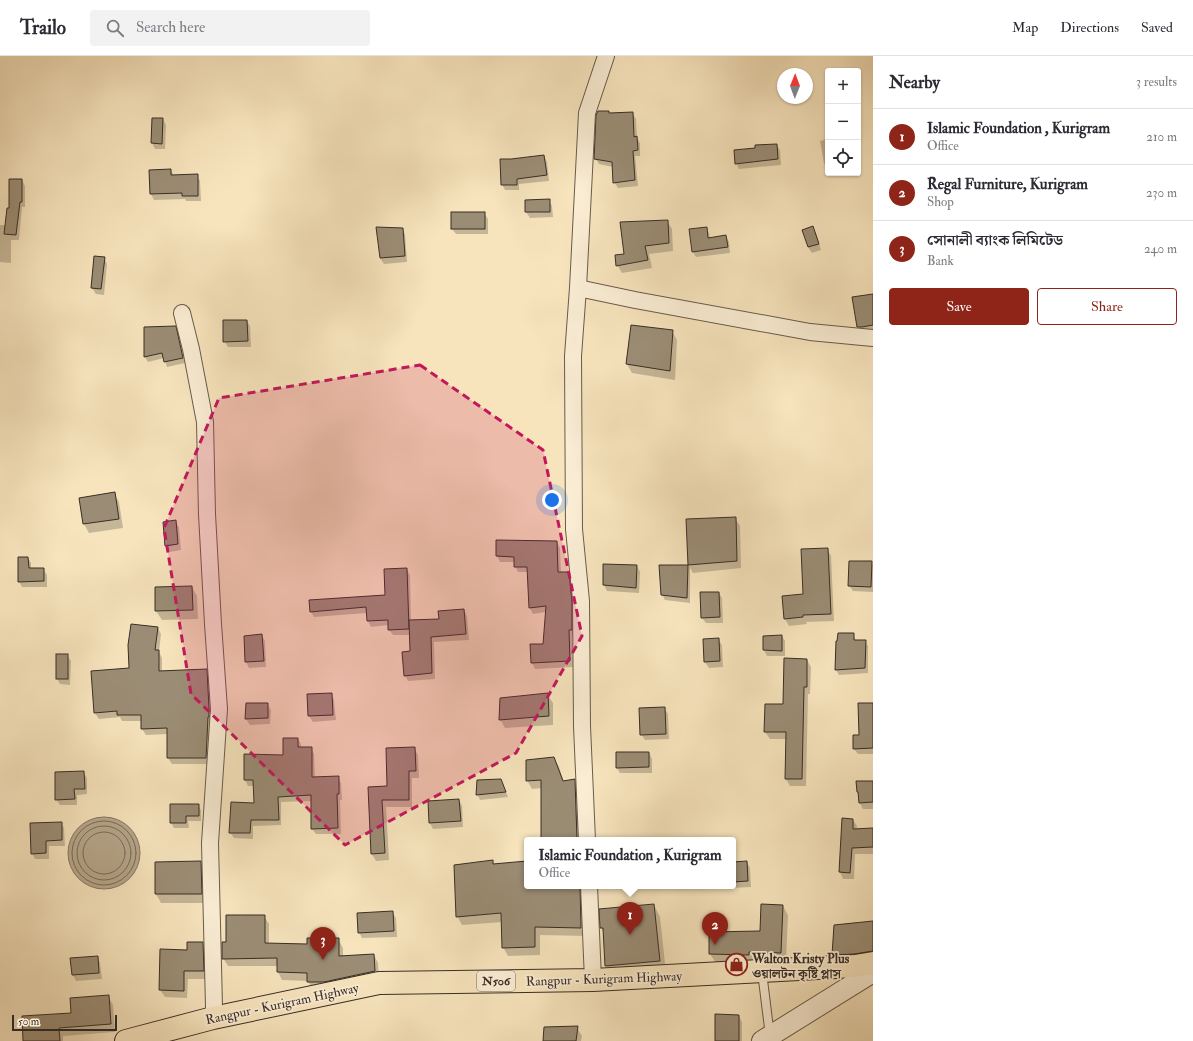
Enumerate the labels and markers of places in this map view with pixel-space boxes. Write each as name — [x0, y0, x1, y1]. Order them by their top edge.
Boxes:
pin: 1 — [617, 902, 643, 935]
pin: 2 — [702, 912, 728, 945]
pin: 3 — [310, 927, 336, 960]
place label: Walton Kristy Plus ওয়ালটন কৃষ্টি প্লাস — [751, 951, 850, 982]
shop icon: Walton Kristy Plus ওয়ালটন কৃষ্টি প্লাস — [723, 952, 749, 978]

